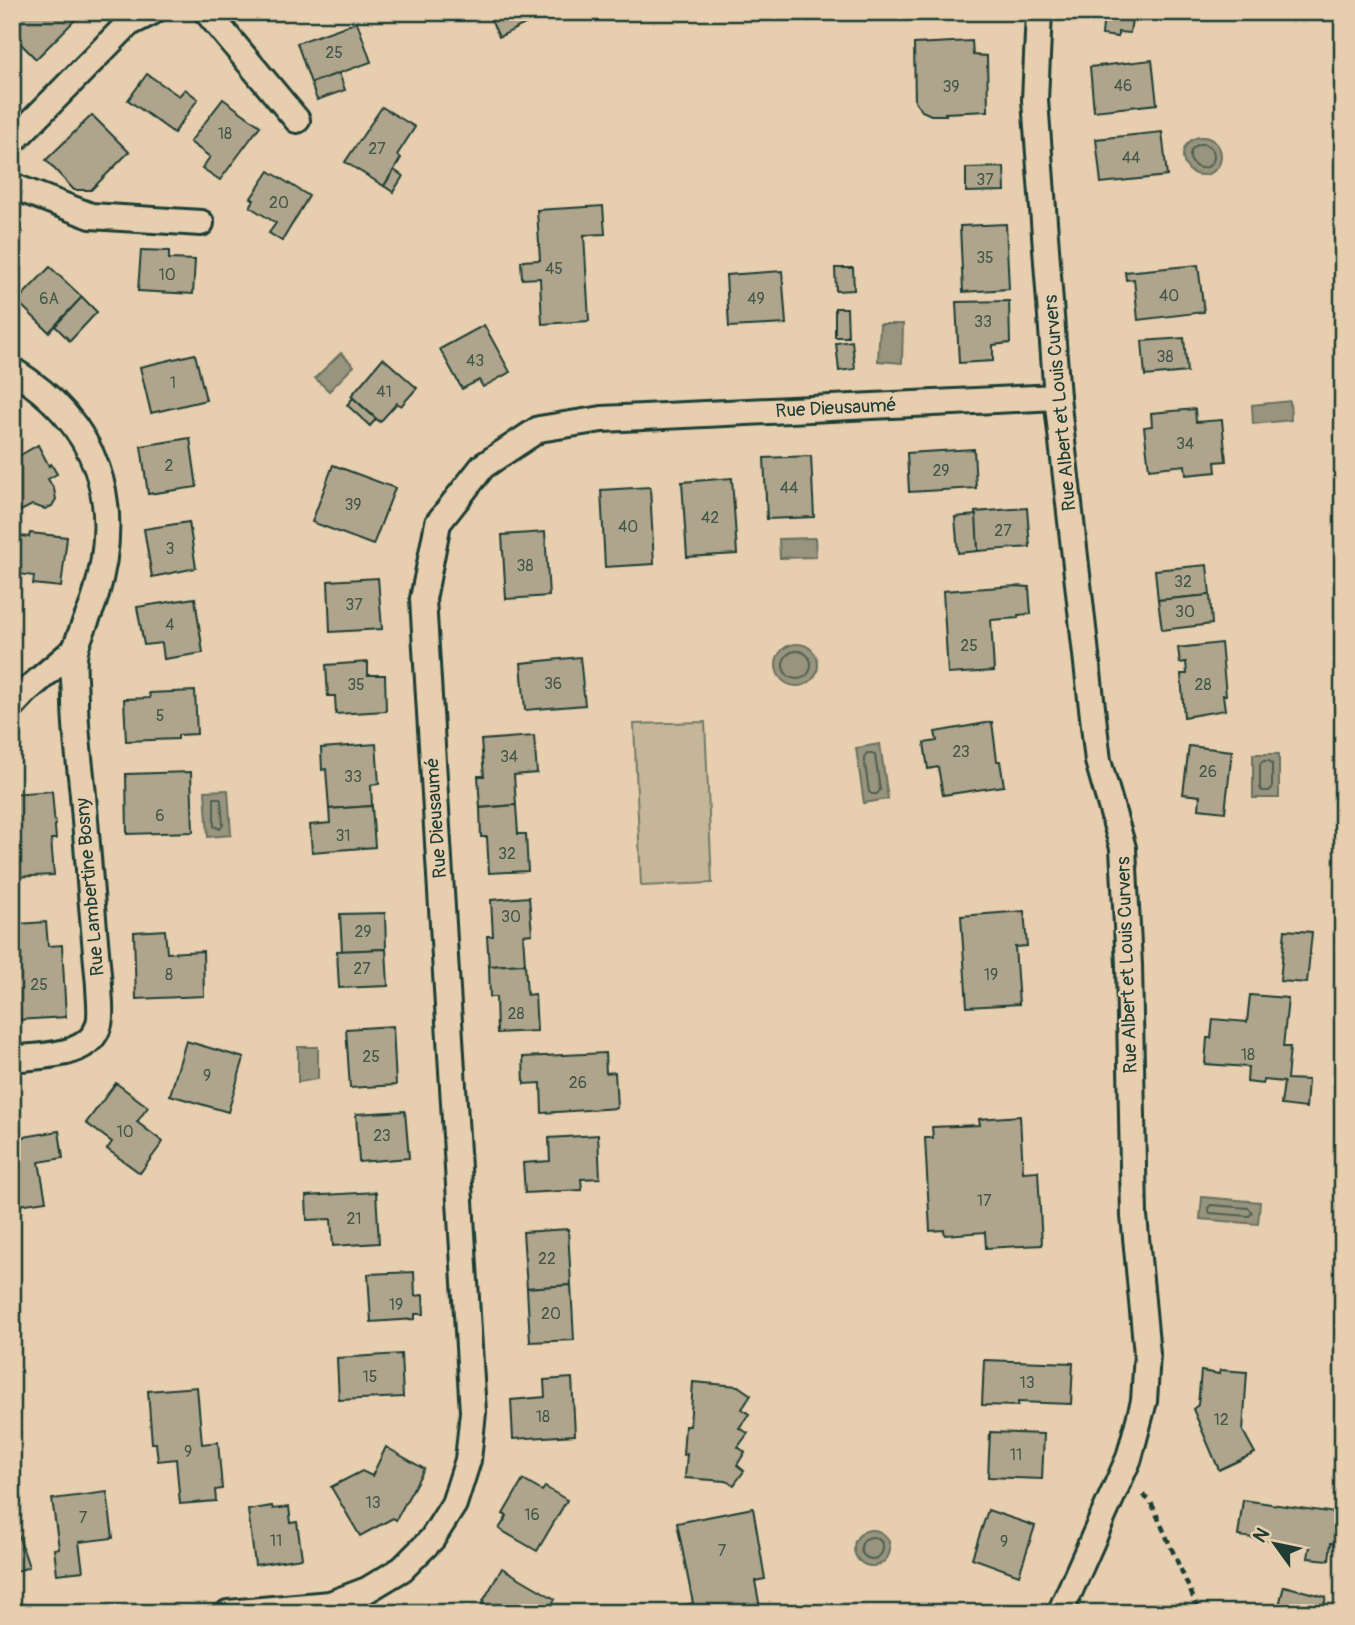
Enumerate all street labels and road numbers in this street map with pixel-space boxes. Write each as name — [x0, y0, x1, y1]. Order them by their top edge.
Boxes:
street label: Rue Albert et Louis Curvers — [1039, 293, 1081, 512]
street label: Rue Dieusaumé — [775, 393, 897, 423]
street label: Rue Dieusaumé — [420, 757, 452, 879]
street label: Rue Lambertine Bosny — [70, 797, 110, 977]
street label: Rue Albert et Louis Curvers — [1111, 856, 1143, 1074]

